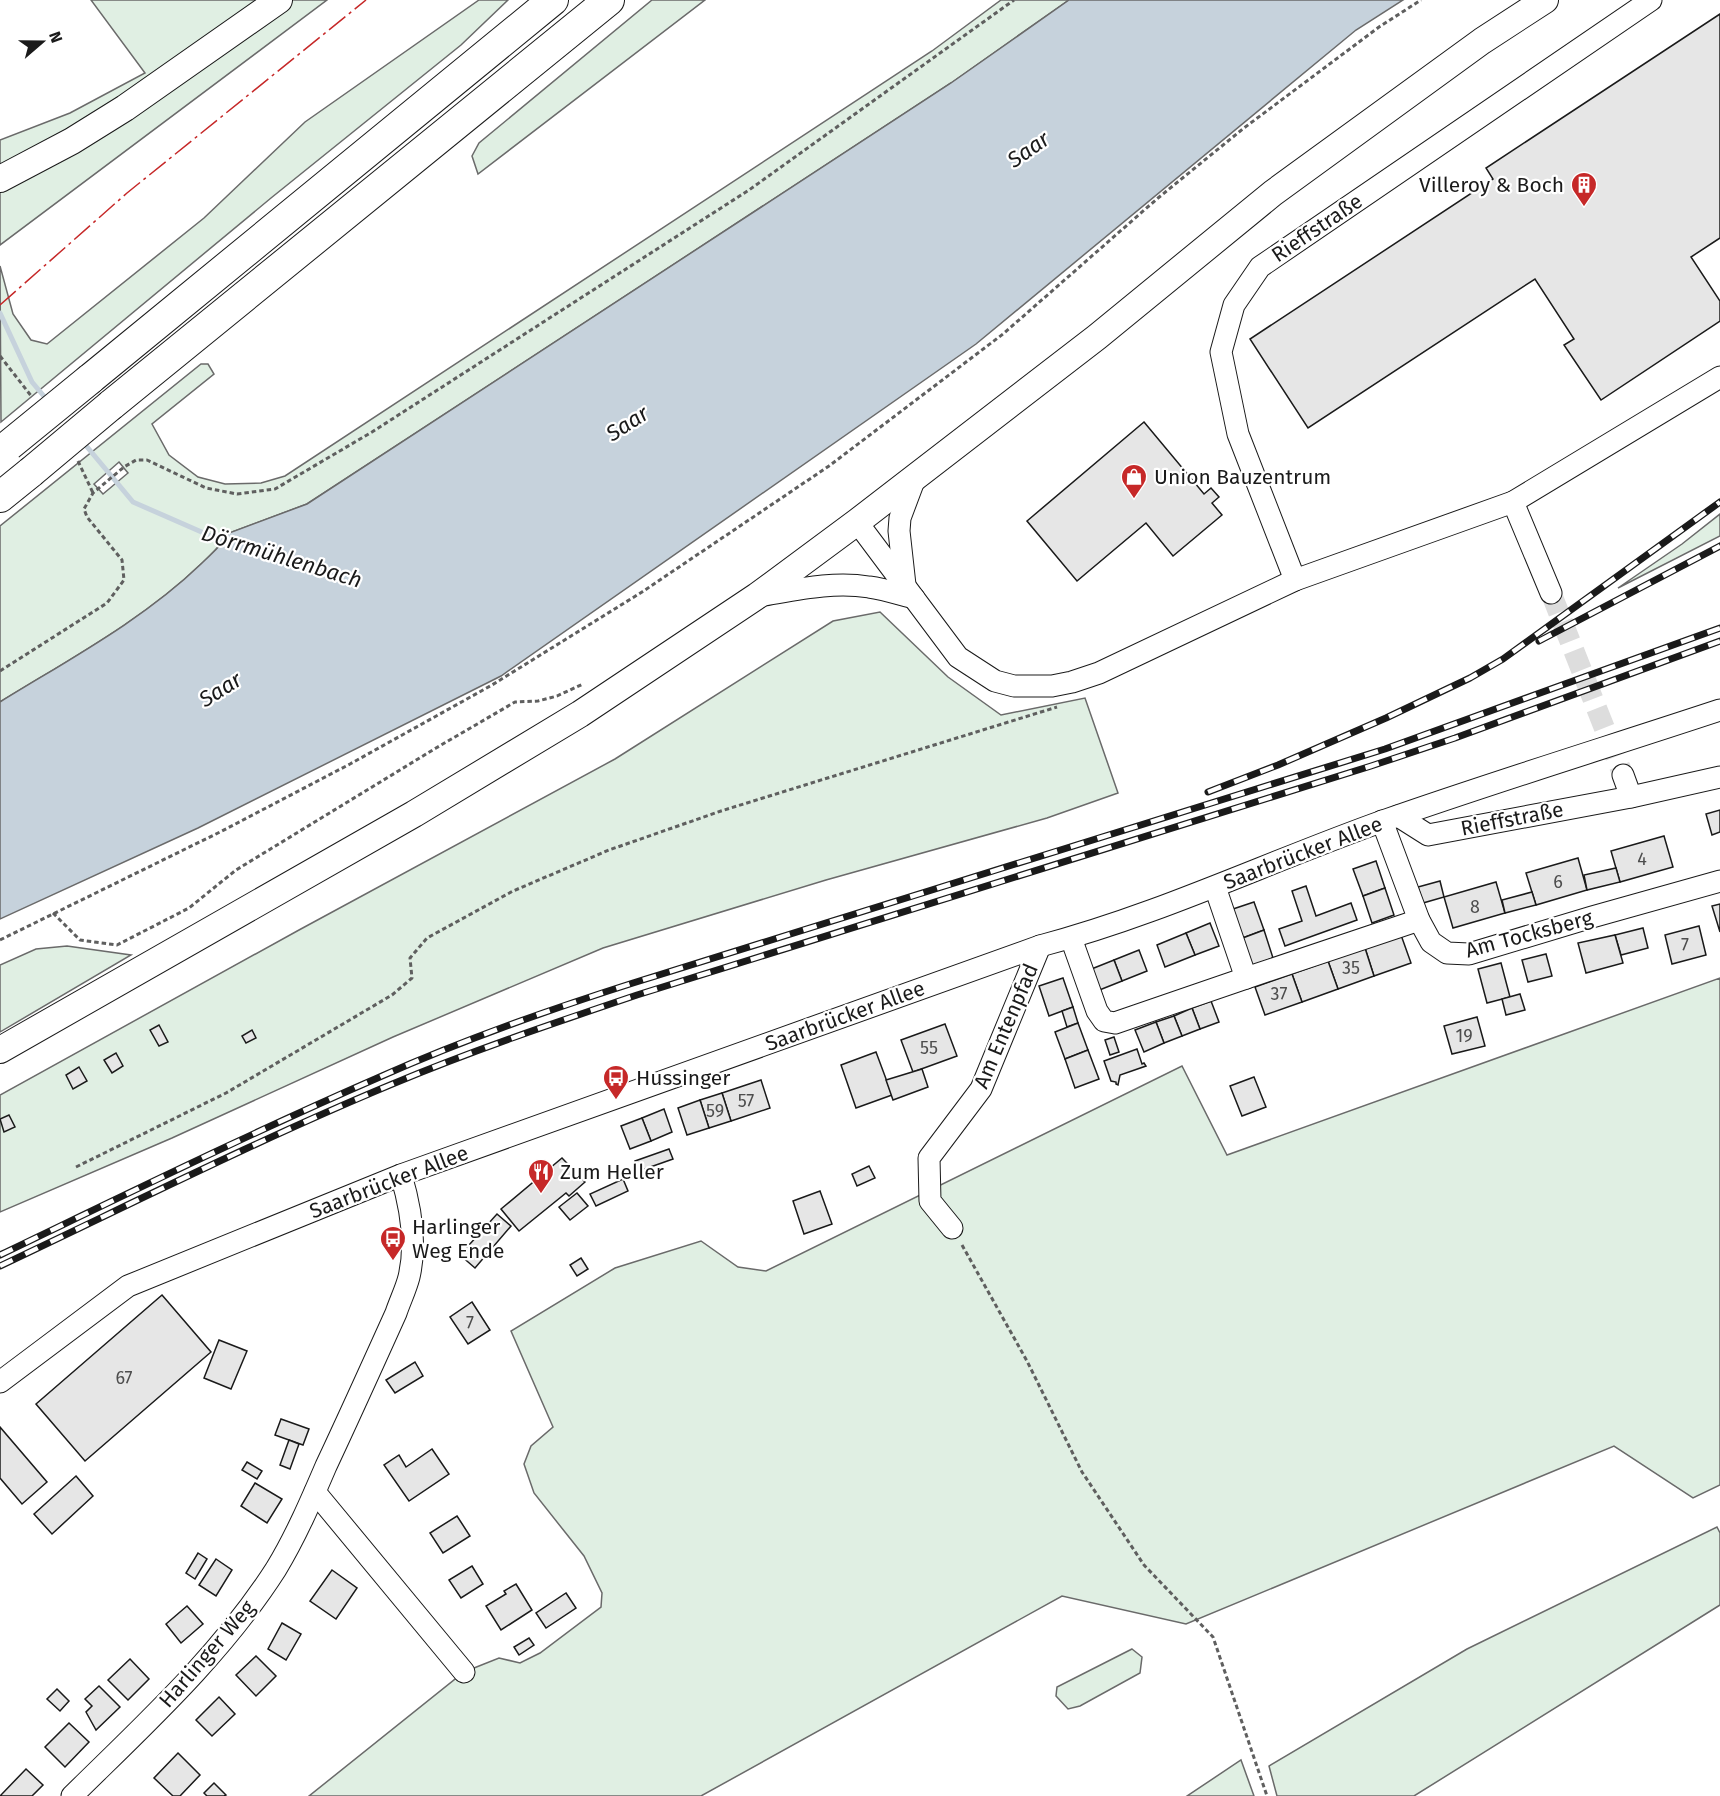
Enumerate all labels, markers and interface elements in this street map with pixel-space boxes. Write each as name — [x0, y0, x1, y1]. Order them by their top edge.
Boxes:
north arrow — [12, 12, 72, 72]
text: N — [45, 29, 66, 45]
water label: Saar — [1001, 125, 1055, 174]
building icon: Villeroy & Boch — [1569, 170, 1599, 208]
place label: Villeroy & Boch — [1419, 172, 1564, 198]
street label: Rieffstraße — [1267, 188, 1367, 268]
water label: Saar — [600, 399, 654, 448]
shop icon: Union Bauzentrum — [1119, 462, 1149, 500]
place label: Union Bauzentrum — [1154, 464, 1331, 490]
water label: Dörrmühlenbach — [198, 519, 365, 594]
water label: Saar — [193, 666, 247, 713]
street label: Rieffstraße — [1458, 796, 1566, 842]
street label: Saarbrücker Allee — [1220, 811, 1386, 895]
house number: 4 — [1637, 848, 1647, 870]
house number: 6 — [1553, 871, 1563, 893]
house number: 8 — [1470, 896, 1480, 918]
street label: Am Tocksberg — [1463, 905, 1596, 963]
house number: 7 — [1681, 934, 1689, 956]
house number: 35 — [1342, 957, 1360, 979]
street label: Am Entenpfad — [968, 960, 1044, 1092]
street label: Saarbrücker Allee — [762, 975, 928, 1057]
house number: 37 — [1271, 983, 1287, 1005]
house number: 19 — [1455, 1025, 1473, 1047]
house number: 55 — [920, 1037, 938, 1059]
bus stop icon: Hussinger — [601, 1063, 631, 1101]
place label: Hussinger — [636, 1065, 730, 1091]
house number: 57 — [738, 1090, 754, 1112]
house number: 59 — [706, 1100, 724, 1122]
street label: Saarbrücker Allee — [306, 1140, 472, 1224]
restaurant icon: Zum Heller — [526, 1157, 556, 1195]
place label: Zum Heller — [560, 1159, 664, 1185]
place label: Harlinger Weg Ende — [412, 1214, 504, 1264]
bus stop icon: Harlinger Weg Ende — [378, 1224, 408, 1262]
house number: 7 — [466, 1312, 474, 1334]
house number: 67 — [115, 1367, 133, 1389]
street label: Harlinger Weg — [153, 1595, 261, 1713]

